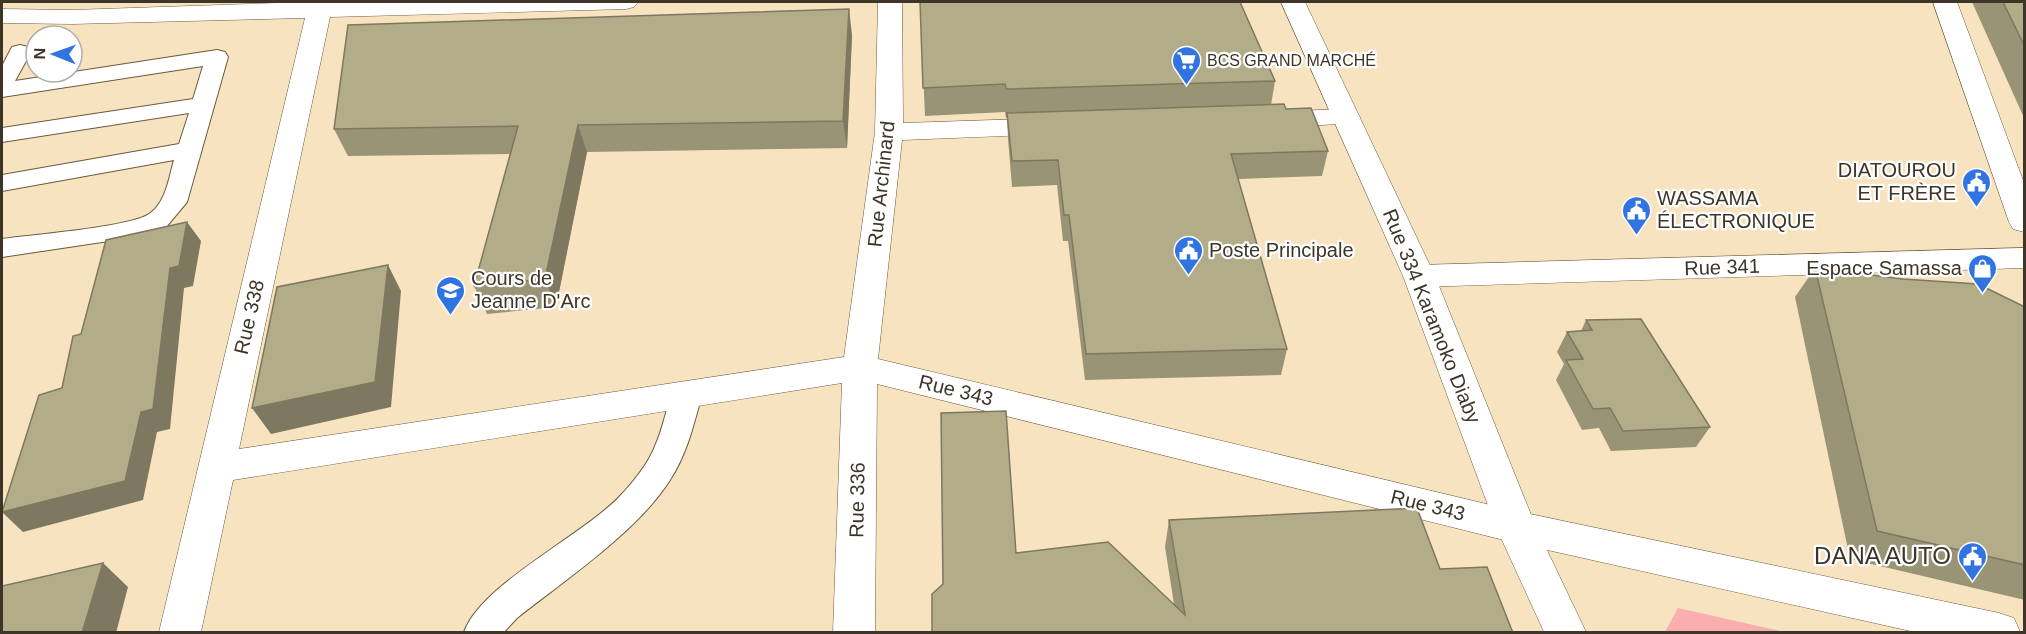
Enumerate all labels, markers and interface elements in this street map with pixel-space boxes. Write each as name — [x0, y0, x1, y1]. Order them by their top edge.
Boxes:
north arrow — [24, 24, 84, 84]
supermarket icon: BCS GRAND MARCHÉ — [1170, 44, 1202, 86]
text: N — [31, 48, 48, 60]
place label: BCS GRAND MARCHÉ — [1207, 51, 1376, 69]
street label: Rue Archinard — [863, 120, 899, 248]
place label: DIATOUROU ET FRÈRE — [1838, 159, 1956, 204]
public building icon: DIATOUROU ET FRÈRE — [1961, 166, 1993, 208]
place label: WASSAMA ÉLECTRONIQUE — [1657, 187, 1815, 232]
public building icon: WASSAMA ÉLECTRONIQUE — [1620, 194, 1652, 236]
street label: Rue 334 Karamoko Diaby — [1379, 206, 1485, 426]
public building icon: Poste Principale — [1172, 234, 1204, 276]
place label: Poste Principale — [1209, 239, 1354, 261]
shop icon: Espace Samassa — [1967, 252, 1999, 294]
street label: Rue 341 — [1684, 255, 1760, 279]
place label: Espace Samassa — [1806, 257, 1963, 279]
place label: Cours de Jeanne D'Arc — [471, 267, 590, 312]
school or university icon: Cours de Jeanne D'Arc — [434, 274, 466, 316]
street label: Rue 338 — [230, 278, 268, 356]
street label: Rue 343 — [917, 370, 995, 410]
street label: Rue 336 — [845, 462, 869, 538]
street label: Rue 343 — [1389, 485, 1467, 525]
public building icon: DANA AUTO — [1956, 540, 1988, 582]
place label: DANA AUTO — [1814, 542, 1951, 569]

